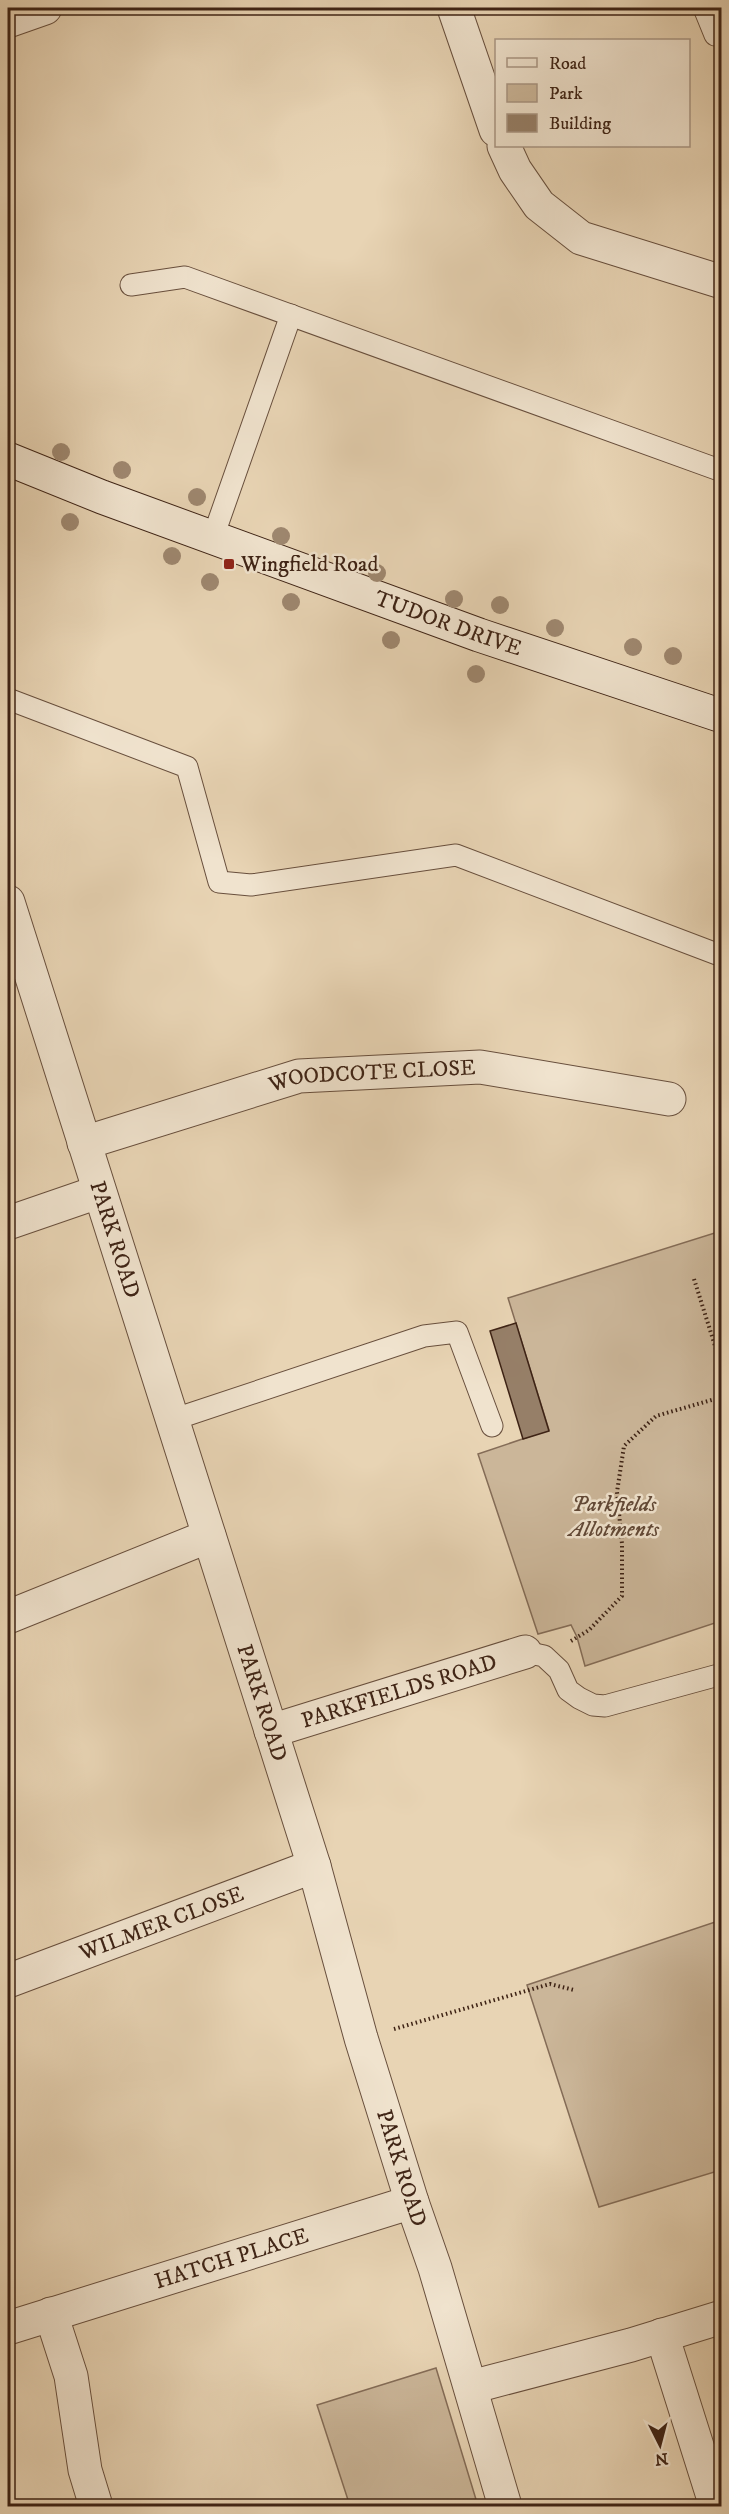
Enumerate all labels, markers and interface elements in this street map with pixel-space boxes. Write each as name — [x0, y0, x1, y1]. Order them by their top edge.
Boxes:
legend — [495, 39, 690, 147]
text: Road — [549, 53, 586, 75]
text: Park — [549, 83, 583, 105]
text: Building — [549, 113, 611, 135]
place label: Wingfield Road — [240, 551, 378, 578]
marker: Wingfield Road — [222, 557, 236, 571]
street label: TUDOR DRIVE — [371, 585, 525, 662]
street label: WOODCOTE CLOSE — [264, 1054, 476, 1098]
street label: PARK ROAD — [84, 1177, 146, 1301]
park label: Parkfields Allotments — [566, 1491, 660, 1543]
street label: PARK ROAD — [231, 1641, 293, 1765]
street label: PARKFIELDS ROAD — [298, 1648, 500, 1734]
street label: WILMER CLOSE — [75, 1880, 247, 1967]
street label: PARK ROAD — [371, 2106, 433, 2230]
street label: HATCH PLACE — [151, 2222, 312, 2295]
north arrow — [630, 2415, 690, 2475]
text: N — [654, 2448, 669, 2470]

